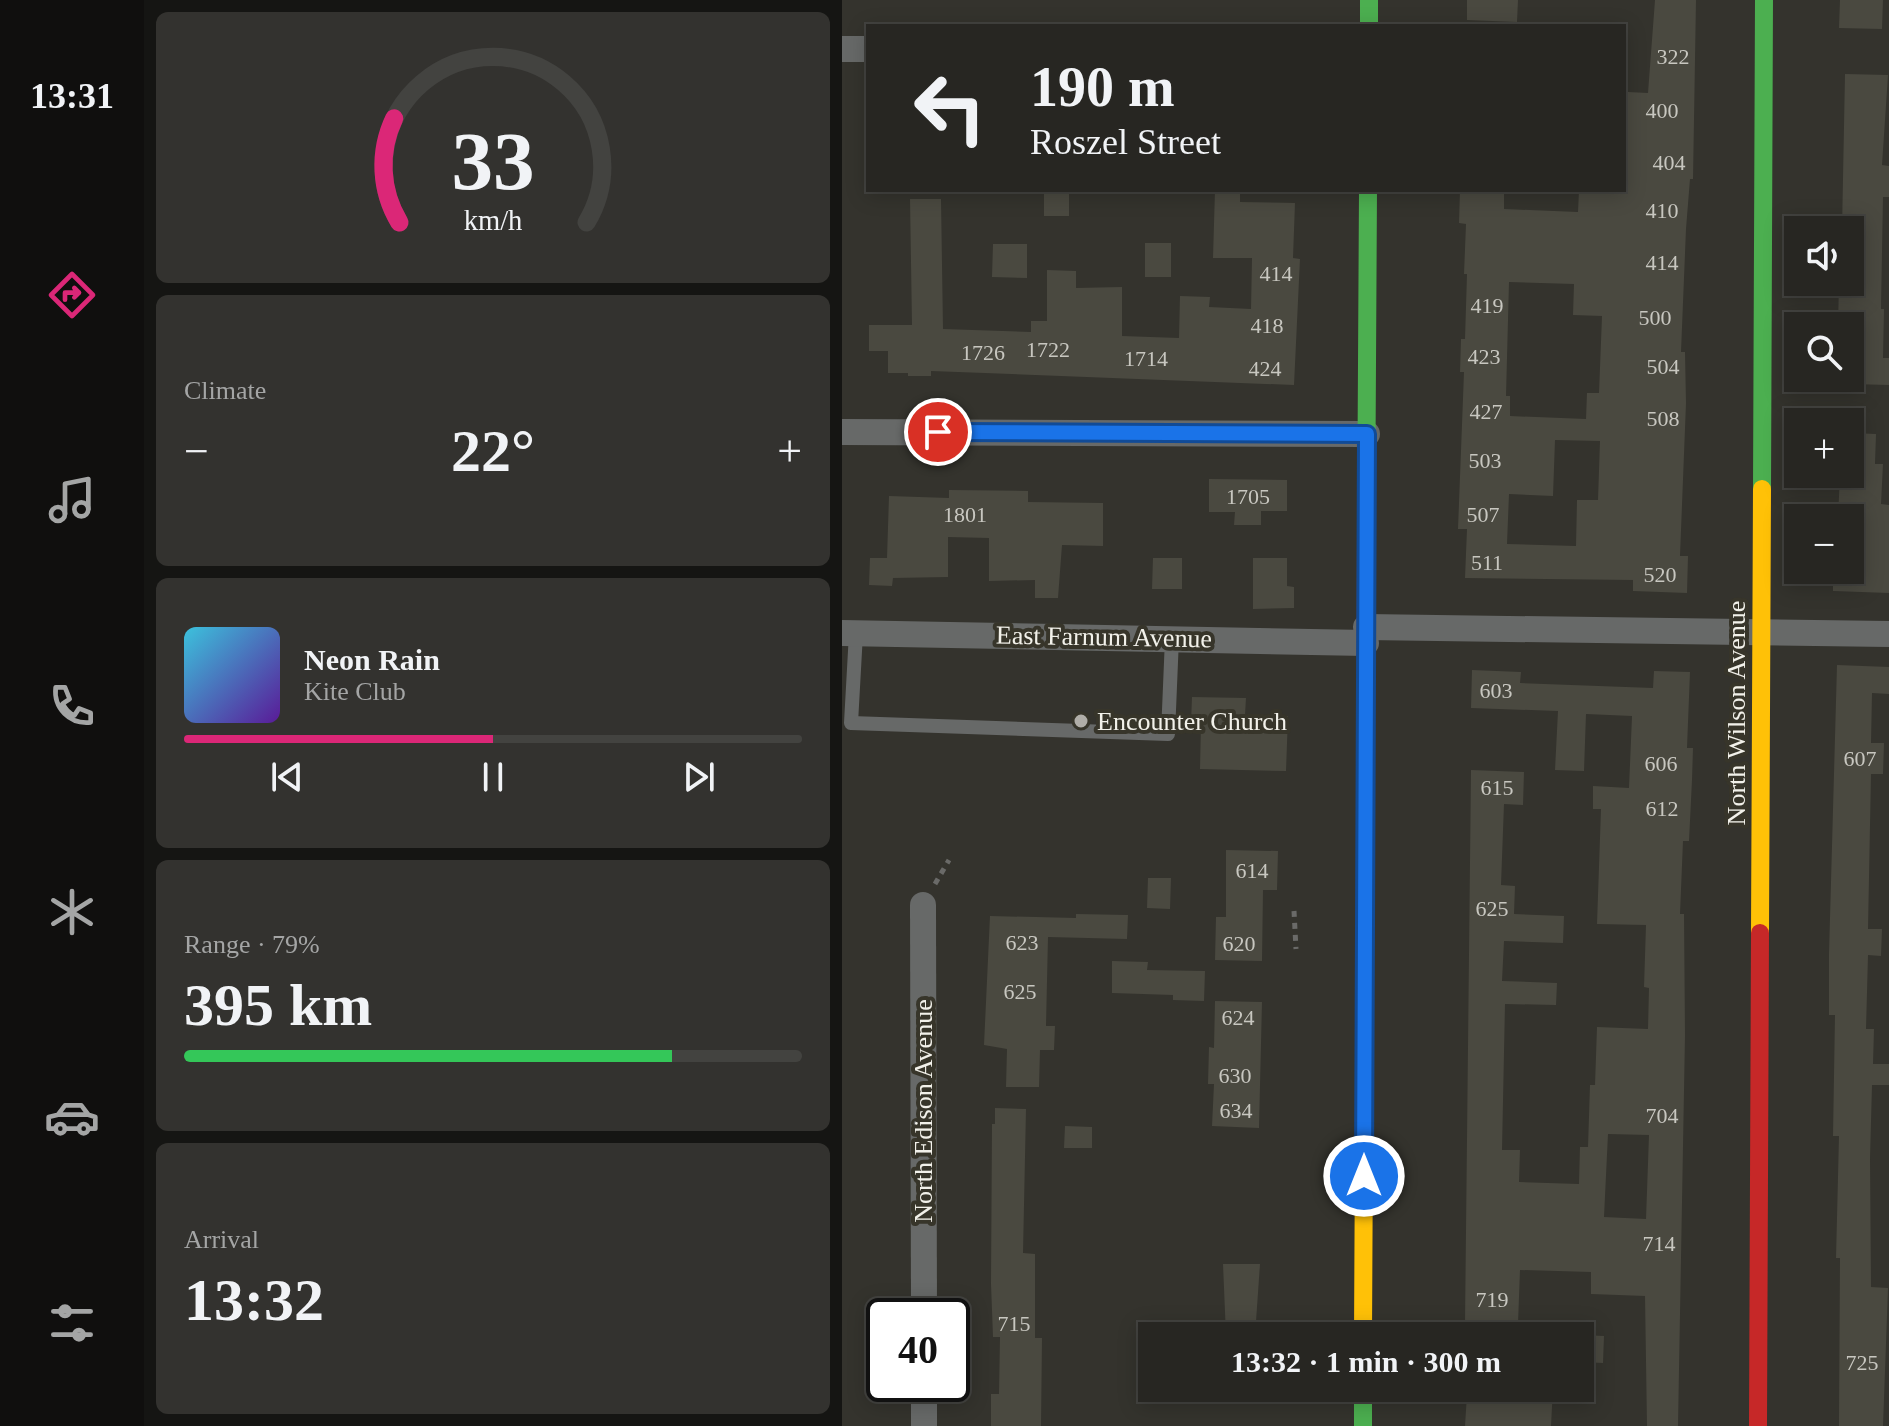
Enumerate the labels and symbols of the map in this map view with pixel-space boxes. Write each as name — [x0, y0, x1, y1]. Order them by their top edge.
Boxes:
house number: 322 — [1657, 44, 1690, 69]
house number: 400 — [1646, 98, 1679, 123]
house number: 404 — [1653, 150, 1686, 175]
house number: 410 — [1646, 198, 1679, 223]
house number: 414 — [1646, 250, 1679, 275]
house number: 414 — [1260, 261, 1293, 286]
house number: 419 — [1471, 293, 1504, 318]
house number: 500 — [1639, 305, 1672, 330]
house number: 418 — [1251, 313, 1284, 338]
house number: 1722 — [1026, 337, 1070, 362]
house number: 1726 — [961, 340, 1005, 365]
house number: 423 — [1468, 344, 1501, 369]
house number: 1714 — [1124, 346, 1168, 371]
house number: 504 — [1647, 354, 1680, 379]
house number: 424 — [1249, 356, 1282, 381]
pin — [904, 398, 972, 466]
house number: 427 — [1470, 399, 1503, 424]
house number: 508 — [1647, 406, 1680, 431]
house number: 503 — [1469, 448, 1502, 473]
house number: 1705 — [1226, 484, 1270, 509]
house number: 1801 — [943, 502, 987, 527]
house number: 507 — [1467, 502, 1500, 527]
house number: 511 — [1471, 550, 1503, 575]
house number: 520 — [1644, 562, 1677, 587]
street label: North Wilson Avenue — [1722, 601, 1751, 825]
street label: East Farnum Avenue — [996, 621, 1212, 653]
house number: 603 — [1480, 678, 1513, 703]
place label: Encounter Church — [1097, 707, 1287, 736]
marker: Encounter Church — [1072, 712, 1090, 730]
house number: 607 — [1844, 746, 1877, 771]
house number: 606 — [1645, 751, 1678, 776]
house number: 615 — [1481, 775, 1514, 800]
house number: 612 — [1646, 796, 1679, 821]
house number: 614 — [1236, 858, 1269, 883]
house number: 625 — [1476, 896, 1509, 921]
house number: 623 — [1006, 930, 1039, 955]
house number: 620 — [1223, 931, 1256, 956]
house number: 625 — [1004, 979, 1037, 1004]
street label: North Edison Avenue — [909, 999, 938, 1223]
house number: 624 — [1222, 1005, 1255, 1030]
house number: 630 — [1219, 1063, 1252, 1088]
house number: 634 — [1220, 1098, 1253, 1123]
house number: 704 — [1646, 1103, 1679, 1128]
position arrow — [1322, 1134, 1406, 1218]
house number: 714 — [1643, 1231, 1676, 1256]
house number: 719 — [1476, 1287, 1509, 1312]
speed limit sign: 40 — [866, 1298, 970, 1402]
house number: 715 — [998, 1311, 1031, 1336]
house number: 725 — [1846, 1350, 1879, 1375]

